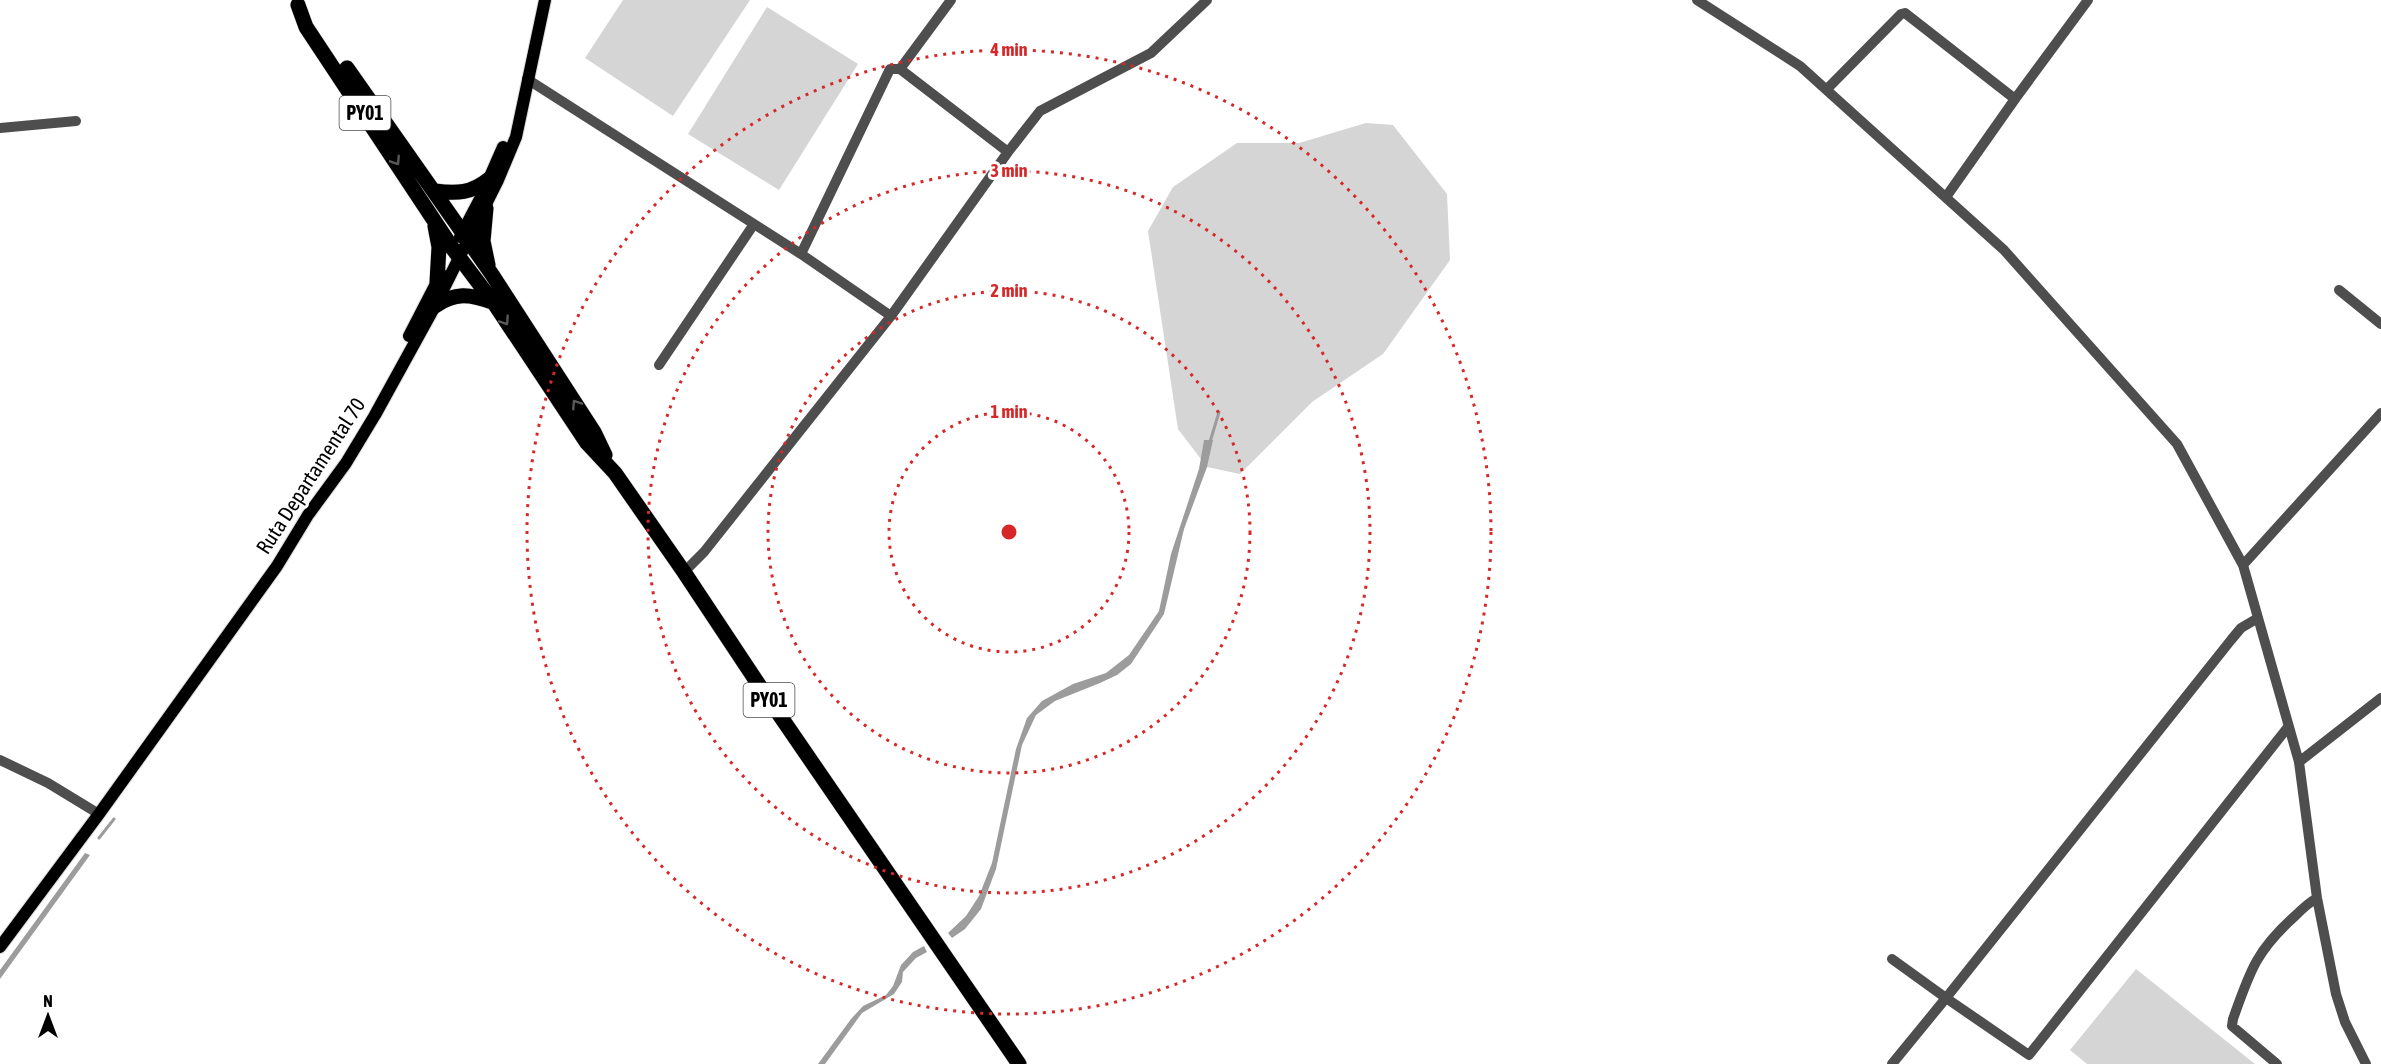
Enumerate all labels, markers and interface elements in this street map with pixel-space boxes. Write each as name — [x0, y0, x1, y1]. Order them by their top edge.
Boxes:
text: 4 min — [990, 39, 1028, 60]
road number: PY01 — [340, 96, 391, 130]
one-way arrow — [389, 154, 400, 165]
text: 3 min — [991, 160, 1028, 181]
text: 2 min — [991, 280, 1028, 301]
one-way arrow — [498, 315, 510, 325]
street label: Ruta Departamental 70 — [251, 393, 370, 558]
one-way arrow — [571, 400, 583, 410]
text: 1 min — [991, 401, 1028, 422]
centre of rings — [999, 522, 1019, 542]
road number: PY01 — [744, 683, 794, 717]
north arrow — [18, 986, 78, 1046]
text: N — [43, 992, 53, 1010]

